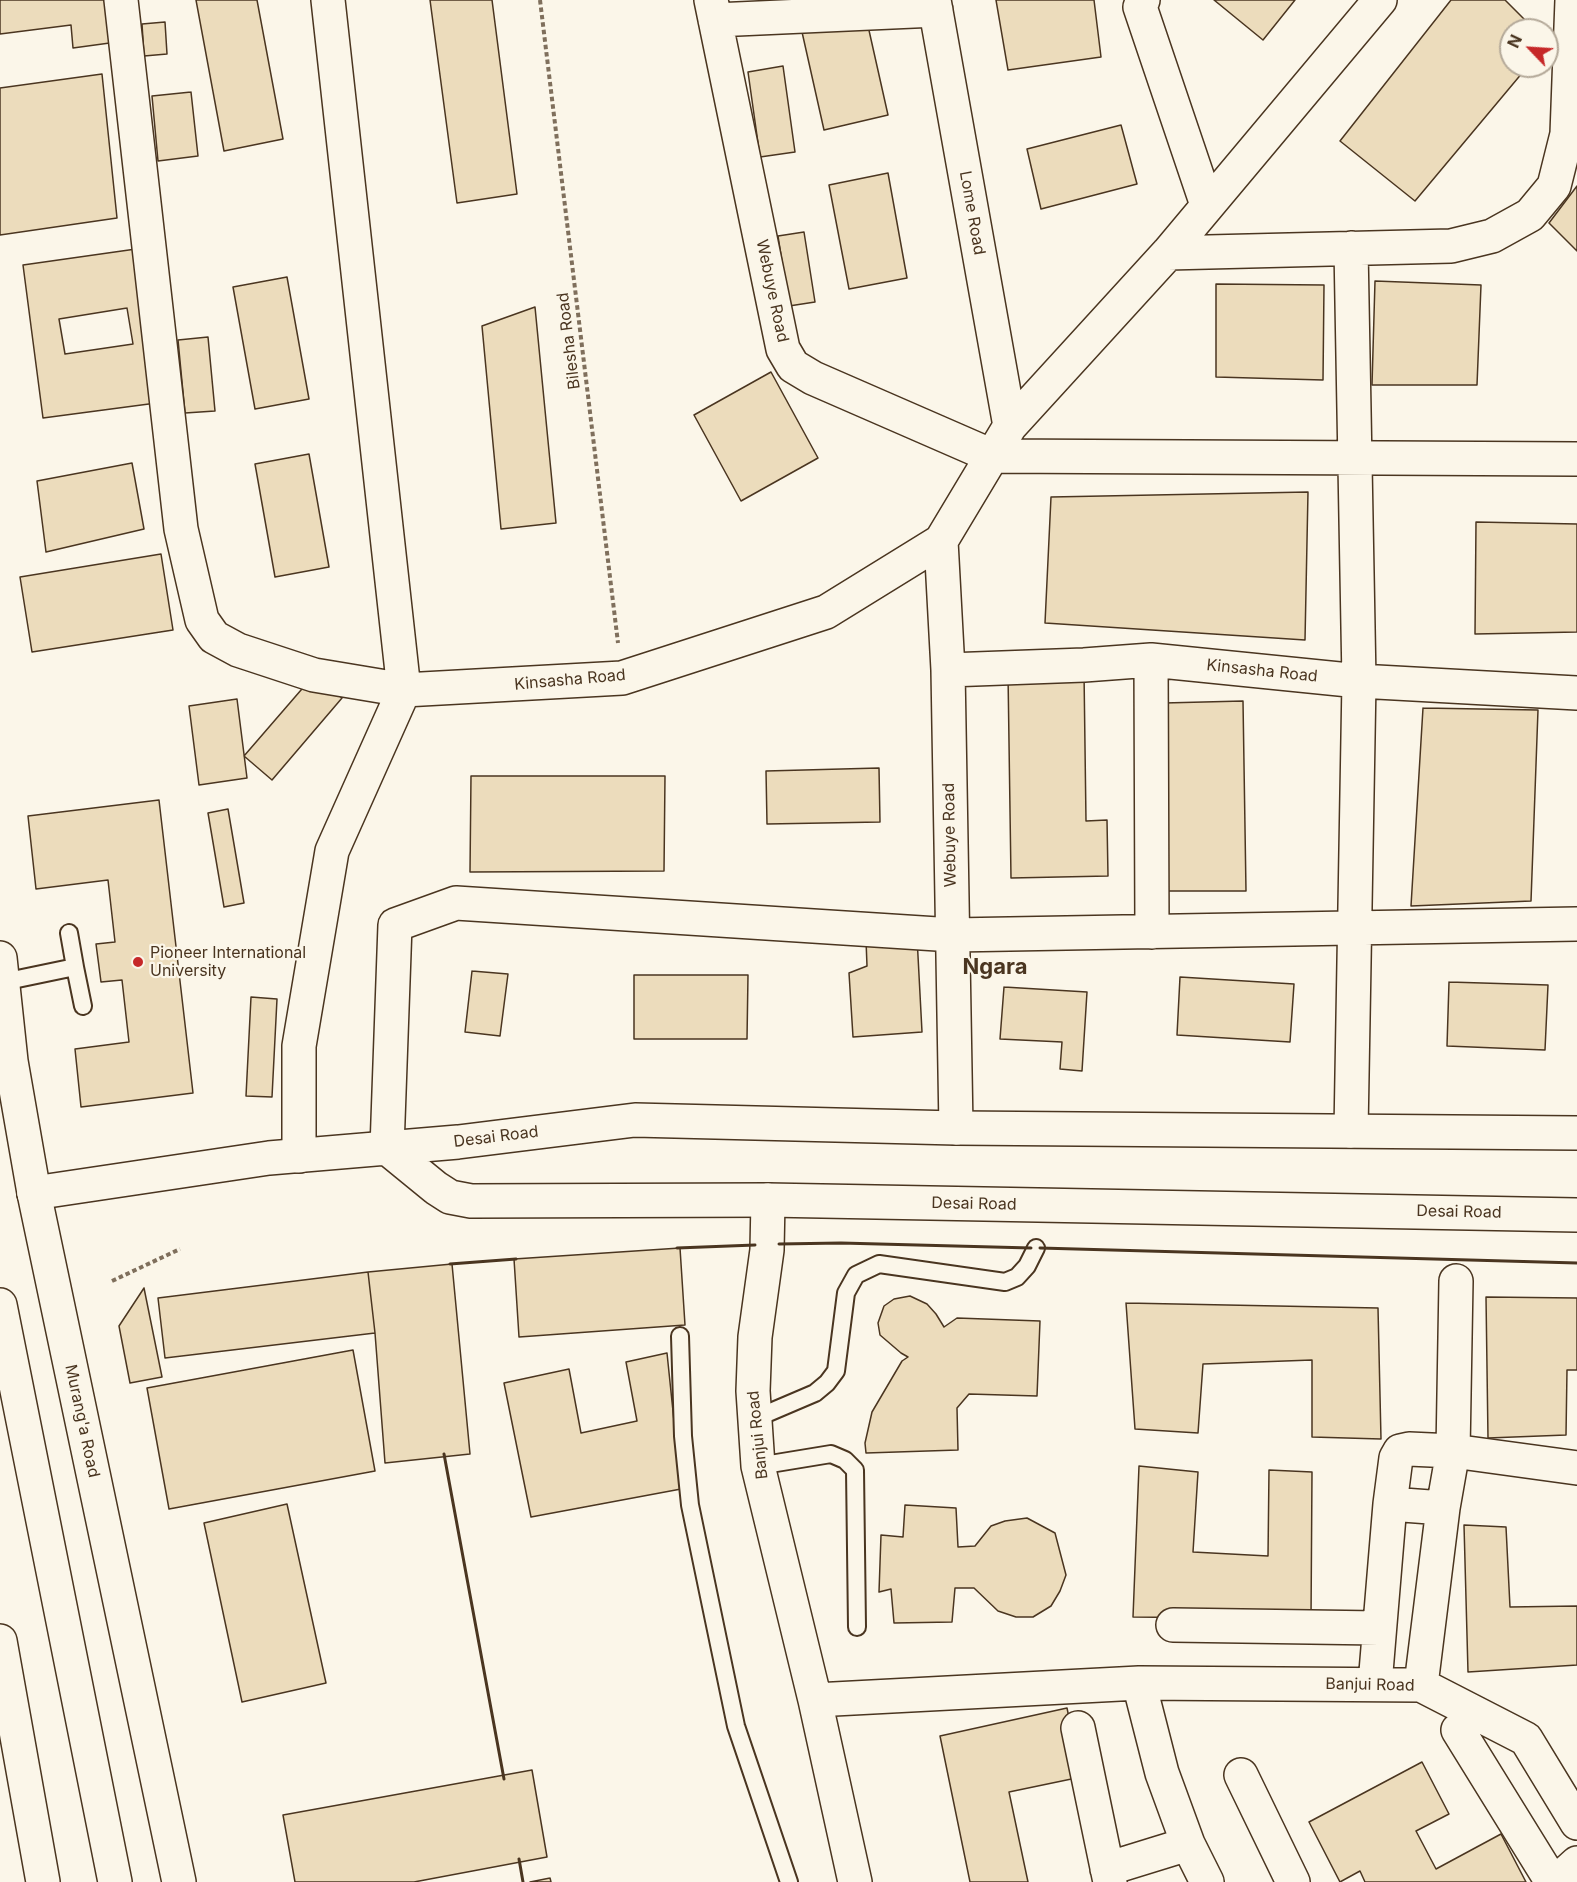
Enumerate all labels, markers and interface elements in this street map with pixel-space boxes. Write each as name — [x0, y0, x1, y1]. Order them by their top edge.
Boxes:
north arrow — [1499, 18, 1559, 78]
text: N — [1503, 31, 1526, 51]
street label: Lome Road — [955, 169, 989, 257]
street label: Webuye Road — [752, 238, 792, 344]
street label: Bilesha Road — [554, 291, 584, 391]
street label: Kinsasha Road — [1205, 656, 1319, 686]
street label: Kinsasha Road — [514, 666, 626, 694]
street label: Webuye Road — [939, 783, 961, 887]
place label: Pioneer International University — [150, 943, 306, 981]
district label: Ngara — [963, 954, 1027, 980]
marker: Pioneer International University — [131, 955, 145, 969]
street label: Desai Road — [453, 1122, 539, 1152]
street label: Desai Road — [931, 1194, 1017, 1214]
street label: Desai Road — [1416, 1202, 1502, 1222]
street label: Murang'a Road — [61, 1363, 103, 1479]
street label: Banjui Road — [744, 1390, 772, 1480]
street label: Banjui Road — [1325, 1675, 1415, 1695]

